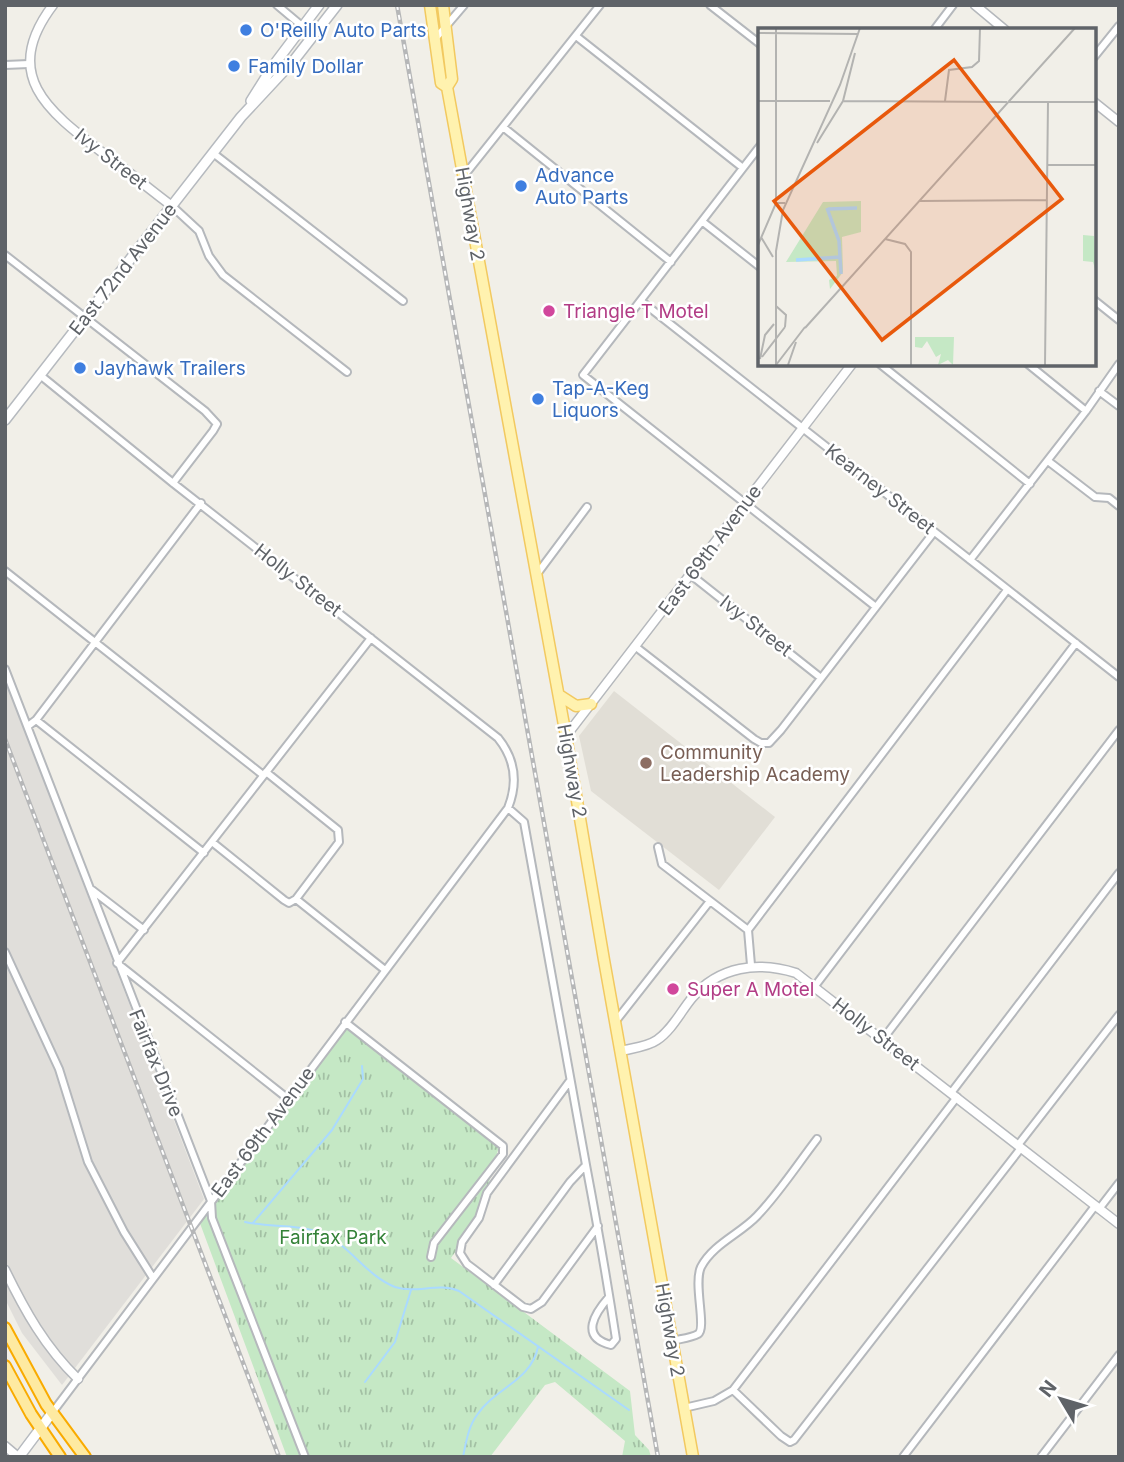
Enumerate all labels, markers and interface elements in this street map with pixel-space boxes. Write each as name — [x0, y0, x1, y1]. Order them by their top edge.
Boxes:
place label: O'Reilly Auto Parts — [260, 19, 427, 42]
marker: O'Reilly Auto Parts — [238, 22, 254, 38]
inset map — [758, 28, 1096, 366]
place label: Family Dollar — [248, 55, 364, 78]
marker: Family Dollar — [226, 58, 242, 74]
street label: Ivy Street — [70, 124, 152, 194]
place label: Advance Auto Parts — [535, 164, 628, 209]
street label: Highway 2 — [450, 165, 490, 263]
marker: Advance Auto Parts — [513, 178, 529, 194]
street label: East 72nd Avenue — [64, 198, 182, 340]
place label: Triangle T Motel — [563, 300, 709, 323]
marker: Triangle T Motel — [541, 303, 557, 319]
place label: Jayhawk Trailers — [94, 357, 246, 380]
marker: Jayhawk Trailers — [72, 360, 88, 376]
place label: Tap-A-Keg Liquors — [552, 377, 649, 422]
marker: Tap-A-Keg Liquors — [530, 391, 546, 407]
street label: Kearney Street — [821, 439, 939, 539]
street label: East 69th Avenue — [654, 480, 766, 620]
street label: Holly Street — [250, 539, 346, 621]
street label: Ivy Street — [715, 591, 797, 661]
street label: Highway 2 — [552, 722, 592, 820]
place label: Community Leadership Academy — [660, 741, 850, 786]
marker: Community Leadership Academy — [638, 755, 654, 771]
place label: Super A Motel — [687, 978, 814, 1001]
marker: Super A Motel — [665, 981, 681, 997]
street label: Holly Street — [828, 993, 924, 1075]
street label: Fairfax Drive — [124, 1006, 188, 1120]
street label: East 69th Avenue — [207, 1062, 319, 1202]
park label: Fairfax Park — [279, 1226, 387, 1249]
street label: Highway 2 — [650, 1281, 690, 1379]
north arrow — [1026, 1364, 1096, 1434]
text: N — [1034, 1376, 1062, 1402]

